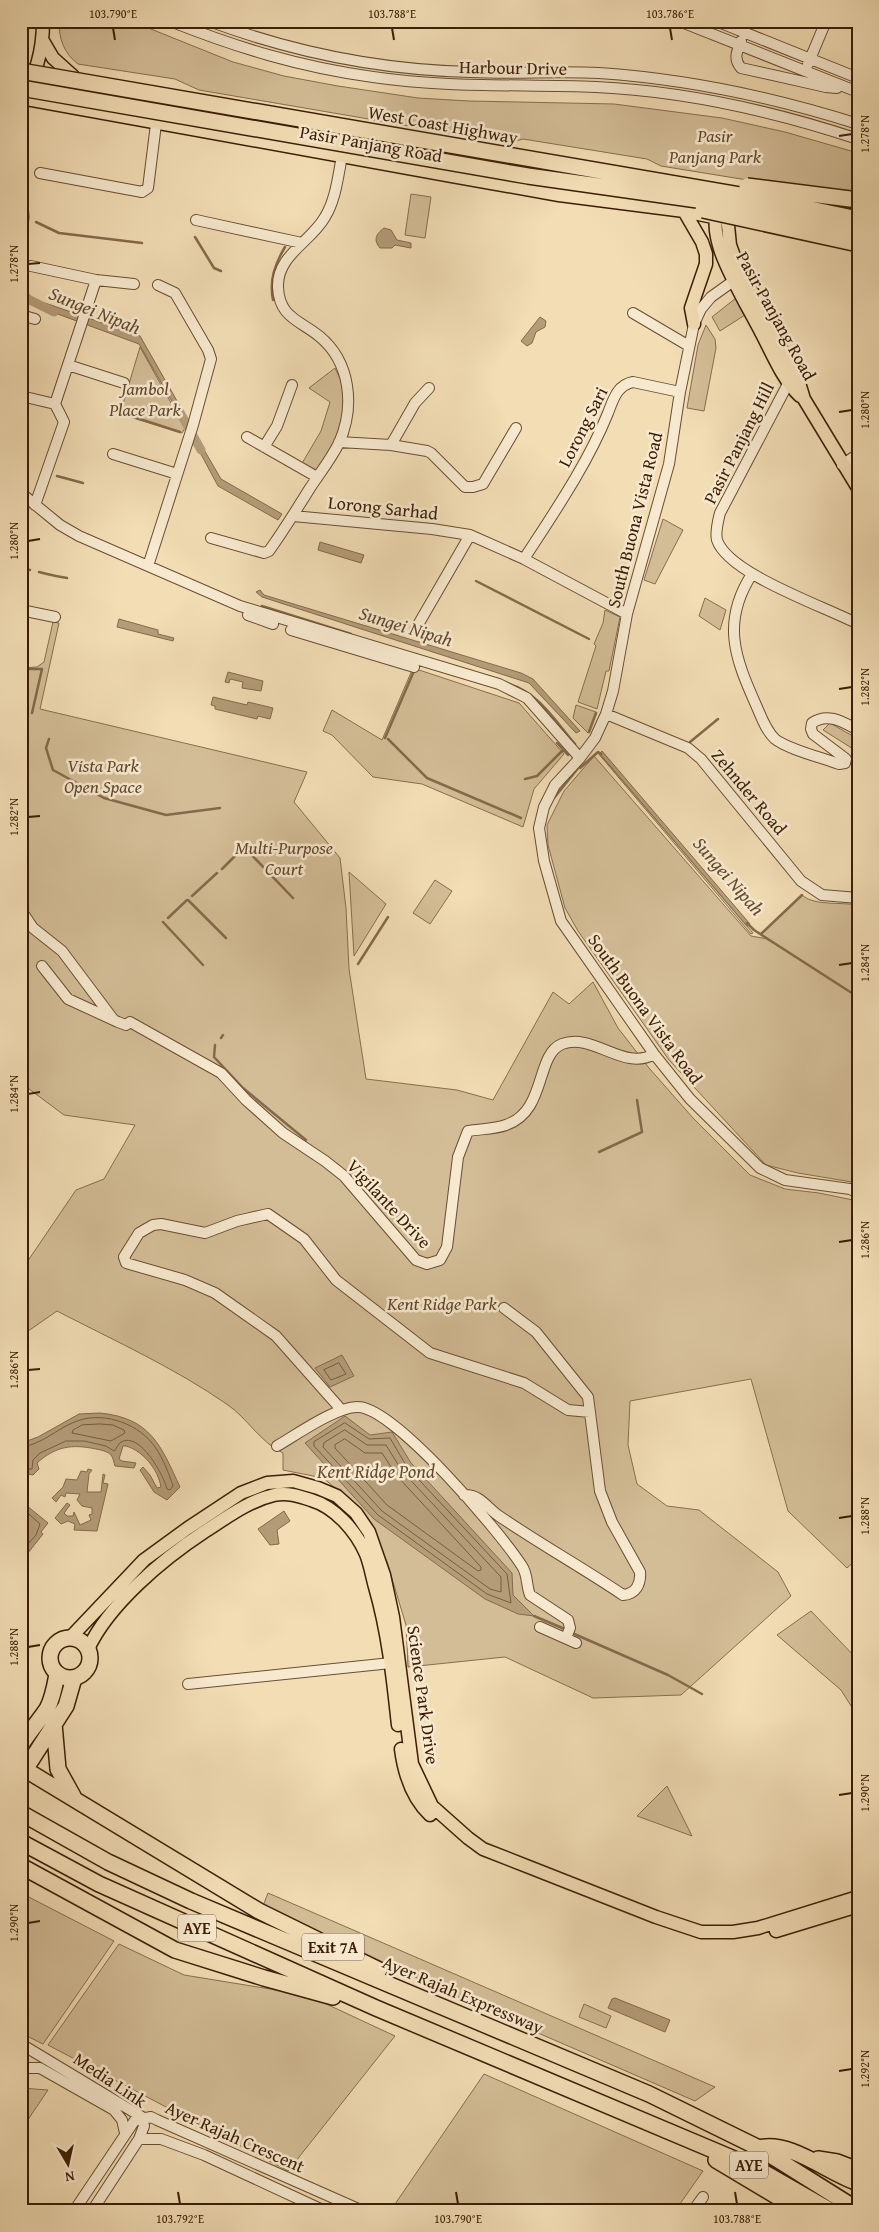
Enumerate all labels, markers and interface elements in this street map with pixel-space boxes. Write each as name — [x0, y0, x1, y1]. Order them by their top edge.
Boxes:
text: 103.790°E — [89, 5, 137, 22]
text: 103.788°E — [368, 5, 416, 22]
text: 103.786°E — [646, 5, 694, 22]
street label: Harbour Drive — [459, 53, 567, 82]
street label: West Coast Highway — [366, 98, 520, 151]
text: 1.278°N — [856, 115, 873, 153]
street label: Pasir Panjang Road — [298, 118, 445, 169]
park label: Pasir Panjang Park — [668, 122, 762, 170]
text: 1.278°N — [5, 245, 22, 283]
street label: Pasir Panjang Road — [730, 246, 823, 386]
water label: Sungei Nipah — [45, 279, 145, 341]
park label: Jambol Place Park — [108, 375, 182, 423]
street label: Pasir Panjang Hill — [696, 377, 781, 508]
street label: Lorong Sari — [551, 382, 614, 472]
text: 1.280°N — [856, 391, 873, 429]
street label: South Buona Vista Road — [600, 429, 670, 611]
street label: Lorong Sarhad — [327, 488, 440, 527]
text: 1.280°N — [5, 522, 22, 560]
water label: Sungei Nipah — [356, 598, 457, 654]
text: 1.282°N — [856, 668, 873, 706]
street label: Zehnder Road — [705, 743, 794, 841]
park label: Vista Park Open Space — [64, 752, 142, 800]
text: 1.282°N — [5, 798, 22, 836]
water label: Sungei Nipah — [687, 830, 772, 922]
park label: Multi-Purpose Court — [235, 834, 333, 882]
street label: South Buona Vista Road — [581, 928, 710, 1090]
text: 1.284°N — [856, 944, 873, 982]
text: 1.284°N — [5, 1075, 22, 1113]
street label: Vigilante Drive — [341, 1153, 438, 1254]
text: 1.286°N — [856, 1221, 873, 1259]
park label: Kent Ridge Park — [386, 1290, 498, 1317]
text: 1.286°N — [5, 1351, 22, 1389]
water label: Kent Ridge Pond — [316, 1457, 435, 1485]
text: 1.288°N — [856, 1497, 873, 1535]
street label: Science Park Drive — [400, 1624, 447, 1766]
text: 1.288°N — [5, 1628, 22, 1666]
text: 1.290°N — [856, 1774, 873, 1812]
text: 1.290°N — [5, 1904, 22, 1942]
road number: AYE — [178, 1915, 216, 1942]
road number: Exit 7A — [302, 1934, 364, 1960]
street label: Ayer Rajah Expressway — [378, 1948, 548, 2041]
street label: Media Link — [68, 2045, 153, 2115]
text: 1.292°N — [856, 2050, 873, 2088]
street label: Ayer Rajah Crescent — [161, 2094, 310, 2180]
north arrow — [42, 2140, 92, 2190]
road number: AYE — [730, 2152, 768, 2178]
text: N — [63, 2166, 76, 2188]
text: 103.792°E — [156, 2210, 204, 2227]
text: 103.790°E — [434, 2210, 482, 2227]
text: 103.788°E — [713, 2210, 761, 2227]

